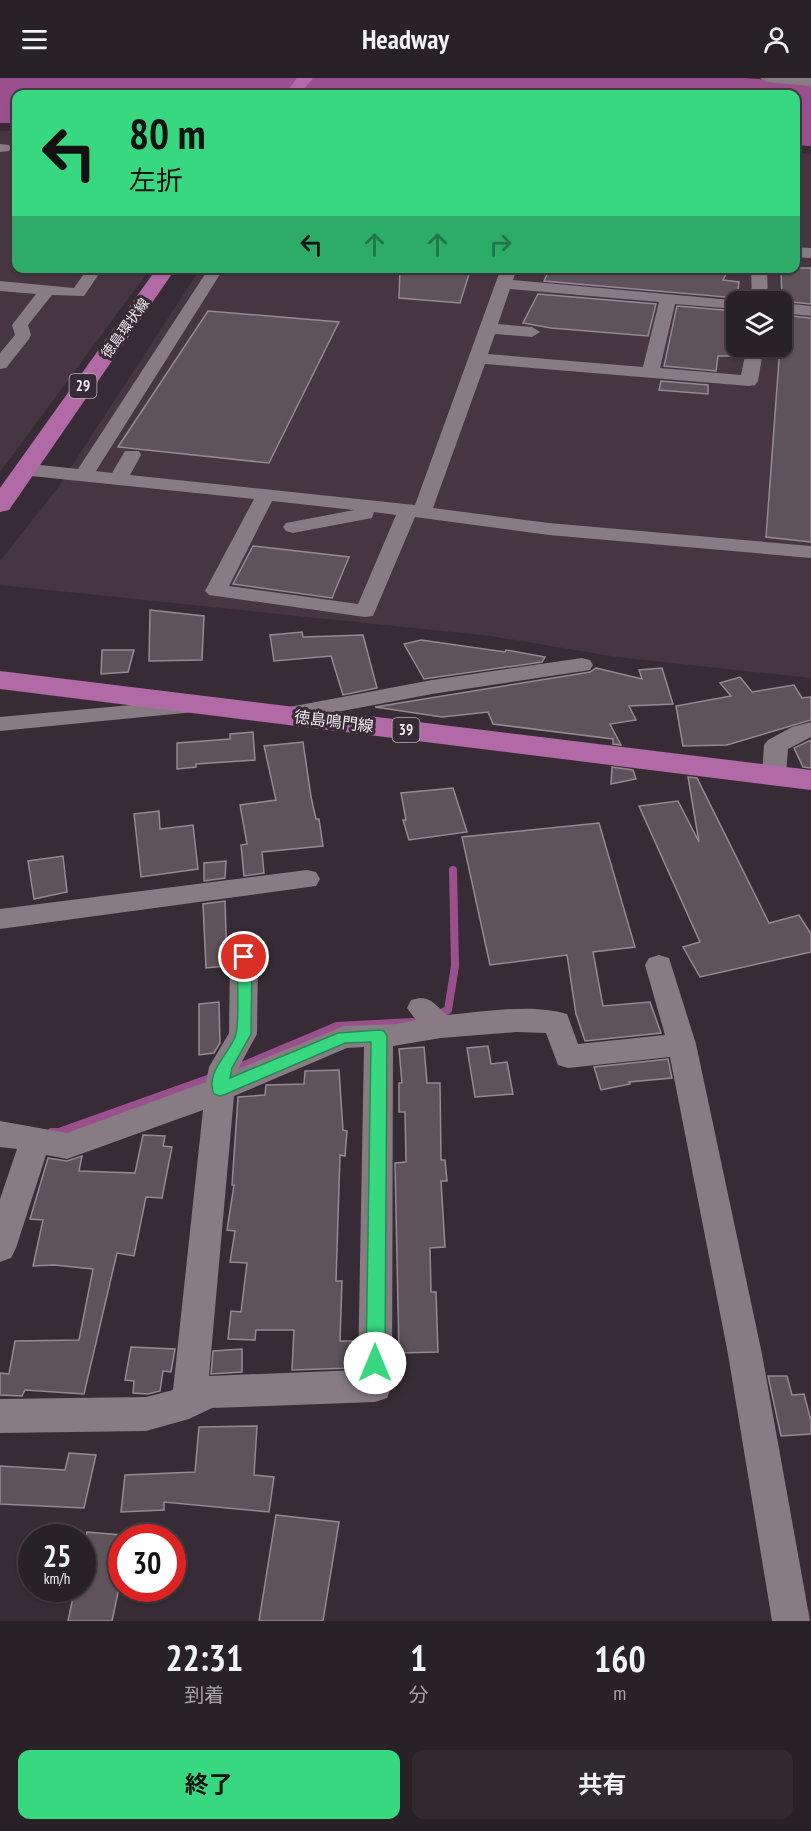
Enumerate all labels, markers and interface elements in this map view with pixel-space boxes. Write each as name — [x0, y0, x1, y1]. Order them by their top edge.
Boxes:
text: Headway — [362, 22, 449, 56]
icon: menu — [18, 23, 51, 56]
icon: person — [760, 23, 793, 56]
text: 80 m — [129, 106, 206, 161]
icon: left — [30, 114, 108, 192]
text: 左折 — [129, 163, 183, 197]
icon: left — [295, 228, 328, 261]
icon: ahead — [358, 228, 391, 261]
icon: ahead — [421, 228, 454, 261]
icon: right — [484, 228, 517, 261]
map controls — [726, 291, 792, 357]
button: layers — [726, 291, 792, 357]
street label: 徳島環状線 — [97, 294, 153, 362]
road number: 29 — [70, 374, 97, 398]
street label: 徳島鳴門線 — [293, 706, 375, 736]
road number: 39 — [392, 718, 420, 742]
pin — [218, 931, 269, 982]
icon: arrive — [227, 940, 260, 973]
position arrow — [343, 1331, 407, 1395]
speed limit sign: 30 — [108, 1524, 186, 1602]
text: 25 — [43, 1536, 71, 1575]
text: km/h — [44, 1569, 70, 1588]
text: 22:31 — [165, 1634, 243, 1681]
text: 1 — [410, 1634, 427, 1681]
text: 160 — [594, 1635, 646, 1682]
text: m — [613, 1680, 626, 1706]
text: 到着 — [184, 1682, 224, 1708]
text: 分 — [409, 1682, 429, 1708]
button: 終了 — [18, 1750, 400, 1819]
button: 共有 — [412, 1750, 793, 1819]

